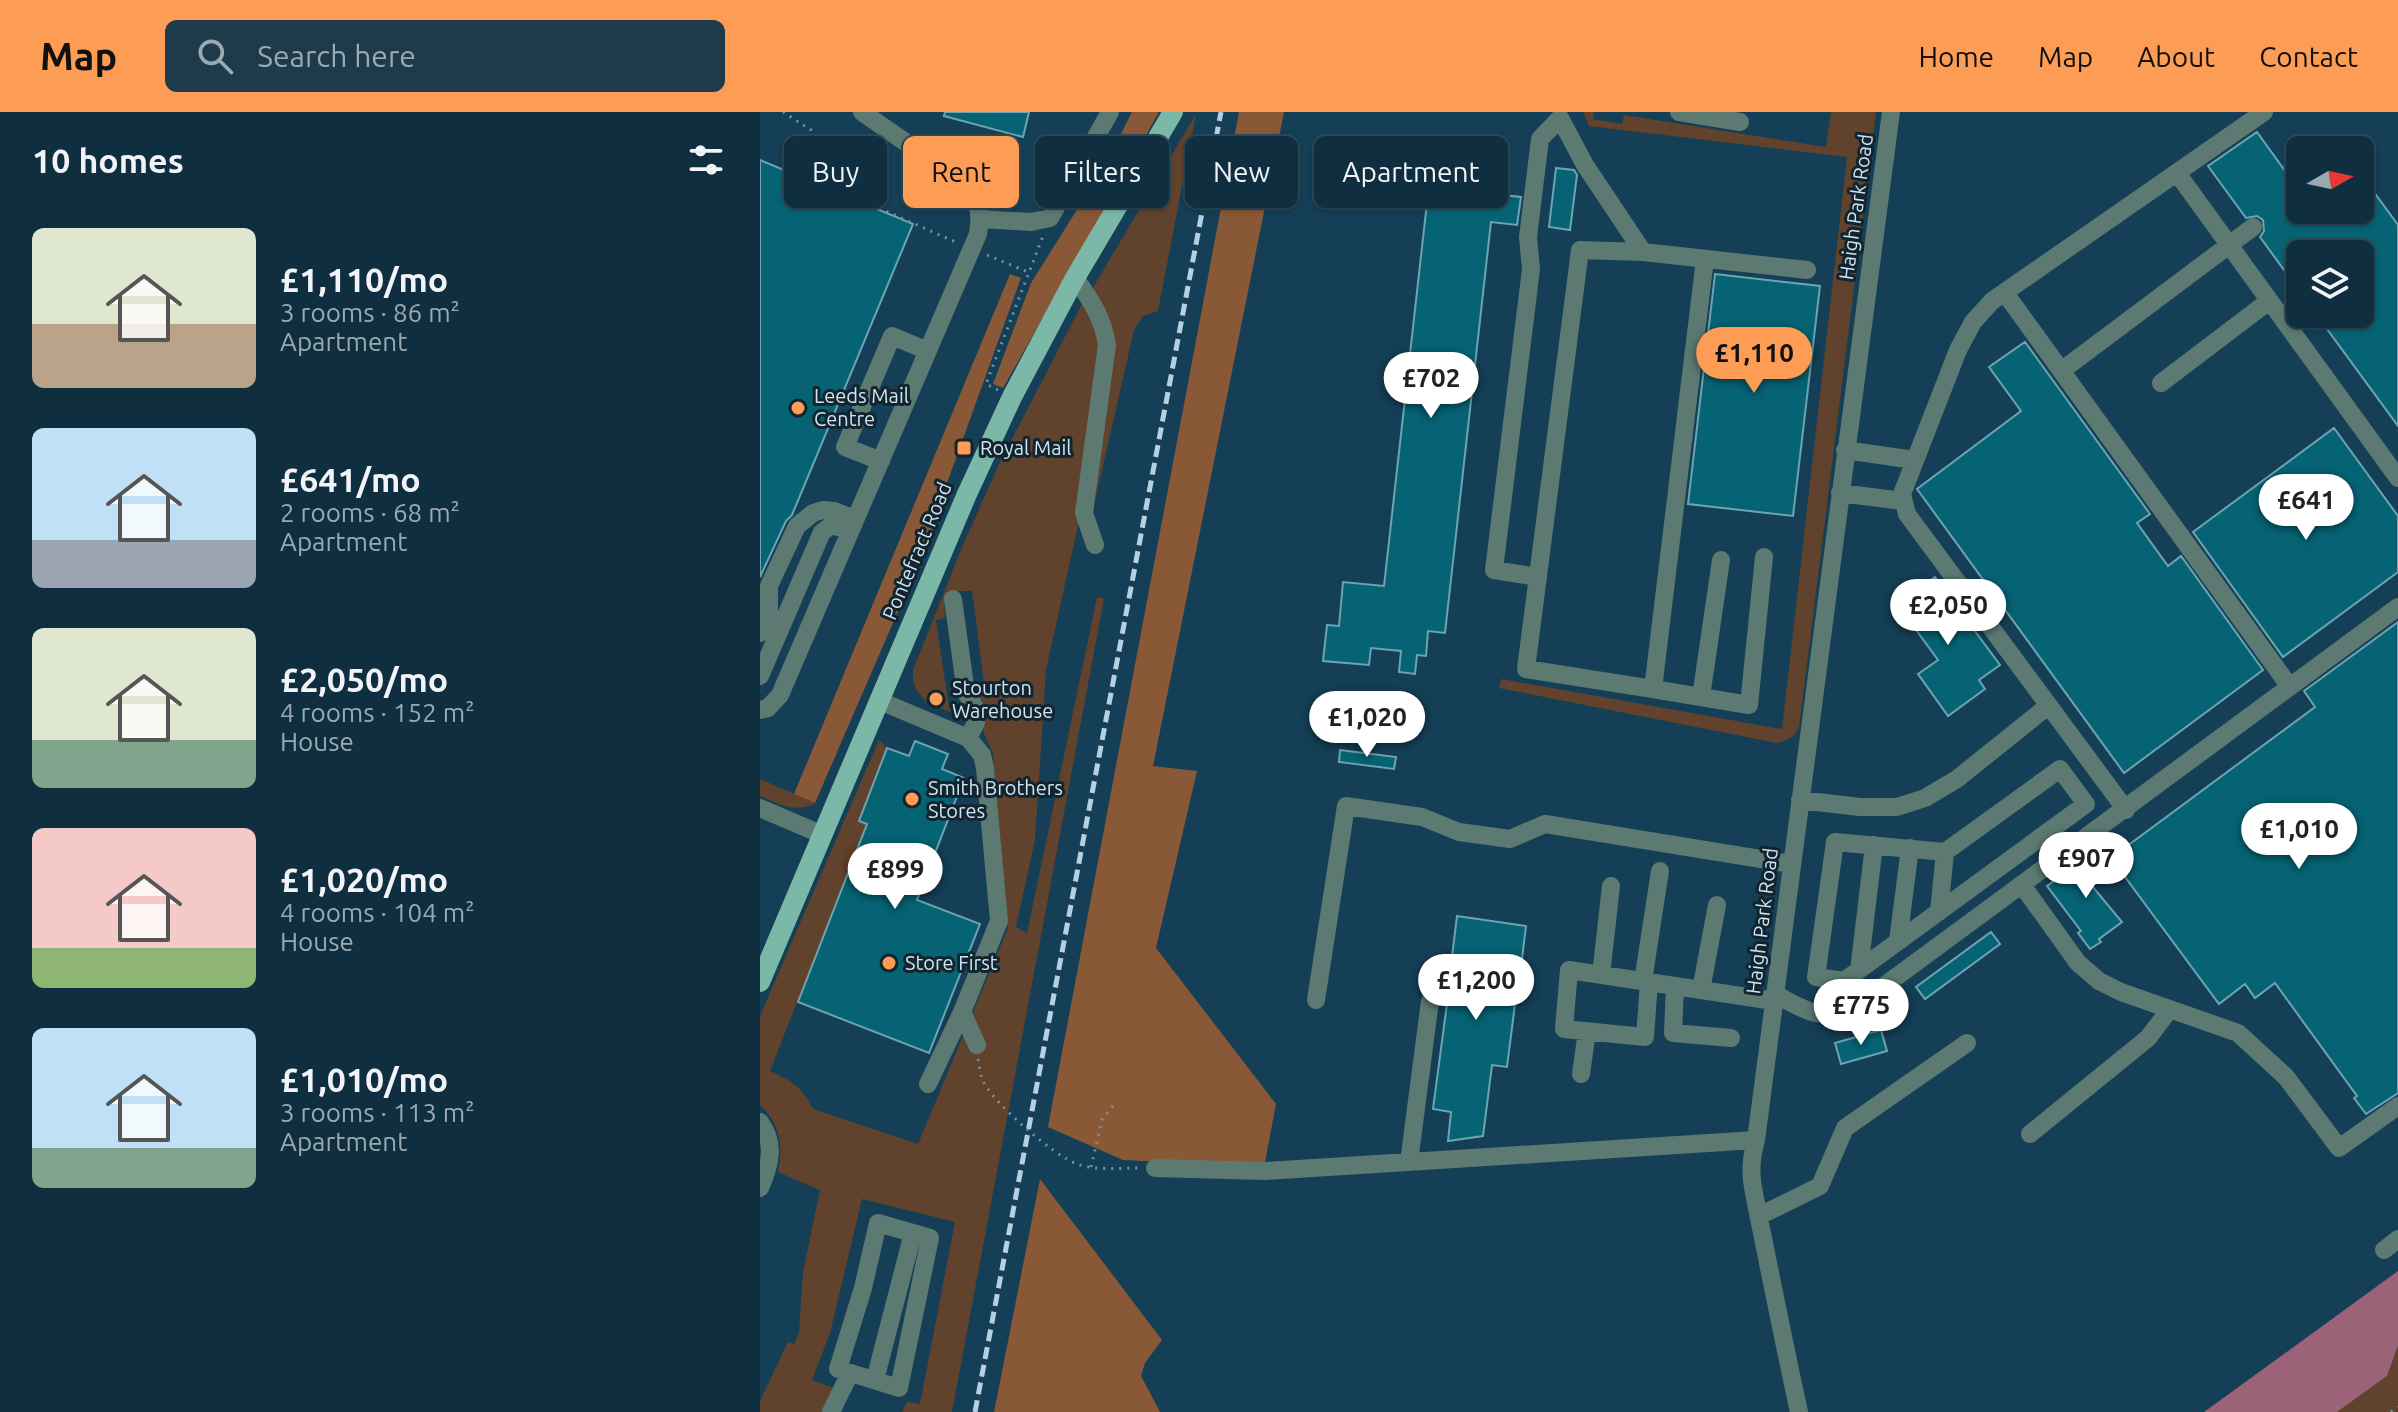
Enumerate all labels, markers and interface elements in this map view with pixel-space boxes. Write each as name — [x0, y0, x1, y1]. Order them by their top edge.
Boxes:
search box — [165, 20, 725, 92]
icon: search — [193, 34, 237, 78]
text: Map — [40, 35, 117, 77]
text: Search here — [257, 39, 416, 73]
text: Home — [1919, 41, 1994, 72]
text: Map — [2038, 41, 2093, 72]
text: About — [2137, 41, 2215, 72]
text: Contact — [2259, 41, 2358, 72]
street label: Haigh Park Road — [1834, 133, 1877, 281]
chip: Buy — [784, 136, 887, 208]
chip: Rent — [903, 136, 1019, 208]
chip: Filters — [1035, 136, 1169, 208]
chip: New — [1185, 136, 1298, 208]
chip: Apartment — [1314, 136, 1508, 208]
north arrow — [2286, 136, 2374, 224]
map controls — [2286, 136, 2374, 328]
icon: filters — [684, 138, 728, 182]
text: 10 homes — [32, 141, 184, 179]
button: layers — [2286, 240, 2374, 328]
icon: home — [96, 260, 192, 356]
text: £1,110/mo — [280, 260, 448, 298]
text: 3 rooms · 86 m² — [280, 298, 460, 327]
text: Apartment — [280, 327, 407, 356]
pin: £1,110 — [1689, 327, 1819, 395]
text: £1,110 — [1714, 338, 1794, 367]
pin: £702 — [1384, 352, 1478, 420]
text: £702 — [1402, 363, 1460, 392]
place label: Leeds Mail Centre — [814, 384, 909, 430]
marker: Leeds Mail Centre — [789, 399, 807, 417]
place label: Royal Mail — [980, 436, 1072, 459]
marker: Royal Mail — [955, 439, 973, 457]
icon: home — [96, 460, 192, 556]
text: £641/mo — [280, 460, 421, 498]
pin: £641 — [2259, 474, 2353, 542]
street label: Pontefract Road — [877, 479, 956, 623]
text: £641 — [2277, 485, 2335, 514]
text: 2 rooms · 68 m² — [280, 498, 460, 527]
text: Apartment — [280, 527, 407, 556]
pin: £2,050 — [1883, 579, 2013, 647]
text: £2,050 — [1908, 590, 1988, 619]
icon: home — [96, 660, 192, 756]
text: £2,050/mo — [280, 660, 448, 698]
place label: Stourton Warehouse — [952, 676, 1053, 722]
marker: Stourton Warehouse — [927, 690, 945, 708]
pin: £1,020 — [1302, 691, 1432, 759]
text: 4 rooms · 152 m² — [280, 698, 475, 727]
text: £1,020 — [1327, 702, 1407, 731]
text: House — [280, 727, 354, 756]
place label: Smith Brothers Stores — [928, 776, 1063, 822]
marker: Smith Brothers Stores — [903, 790, 921, 808]
pin: £1,010 — [2234, 803, 2364, 871]
text: £1,010 — [2259, 814, 2339, 843]
pin: £907 — [2039, 832, 2133, 900]
pin: £899 — [848, 843, 942, 911]
text: £907 — [2057, 843, 2115, 872]
street label: Haigh Park Road — [1741, 847, 1782, 995]
text: £899 — [866, 854, 924, 883]
icon: home — [96, 860, 192, 956]
text: £1,020/mo — [280, 860, 448, 898]
text: 4 rooms · 104 m² — [280, 898, 475, 927]
text: House — [280, 927, 354, 956]
place label: Store First — [905, 951, 998, 974]
marker: Store First — [880, 954, 898, 972]
pin: £1,200 — [1411, 954, 1541, 1022]
text: £1,200 — [1436, 965, 1516, 994]
pin: £775 — [1814, 979, 1908, 1047]
text: £775 — [1832, 990, 1890, 1019]
icon: home — [96, 1060, 192, 1156]
text: £1,010/mo — [280, 1060, 448, 1098]
text: 3 rooms · 113 m² — [280, 1098, 475, 1127]
text: Apartment — [280, 1127, 407, 1156]

